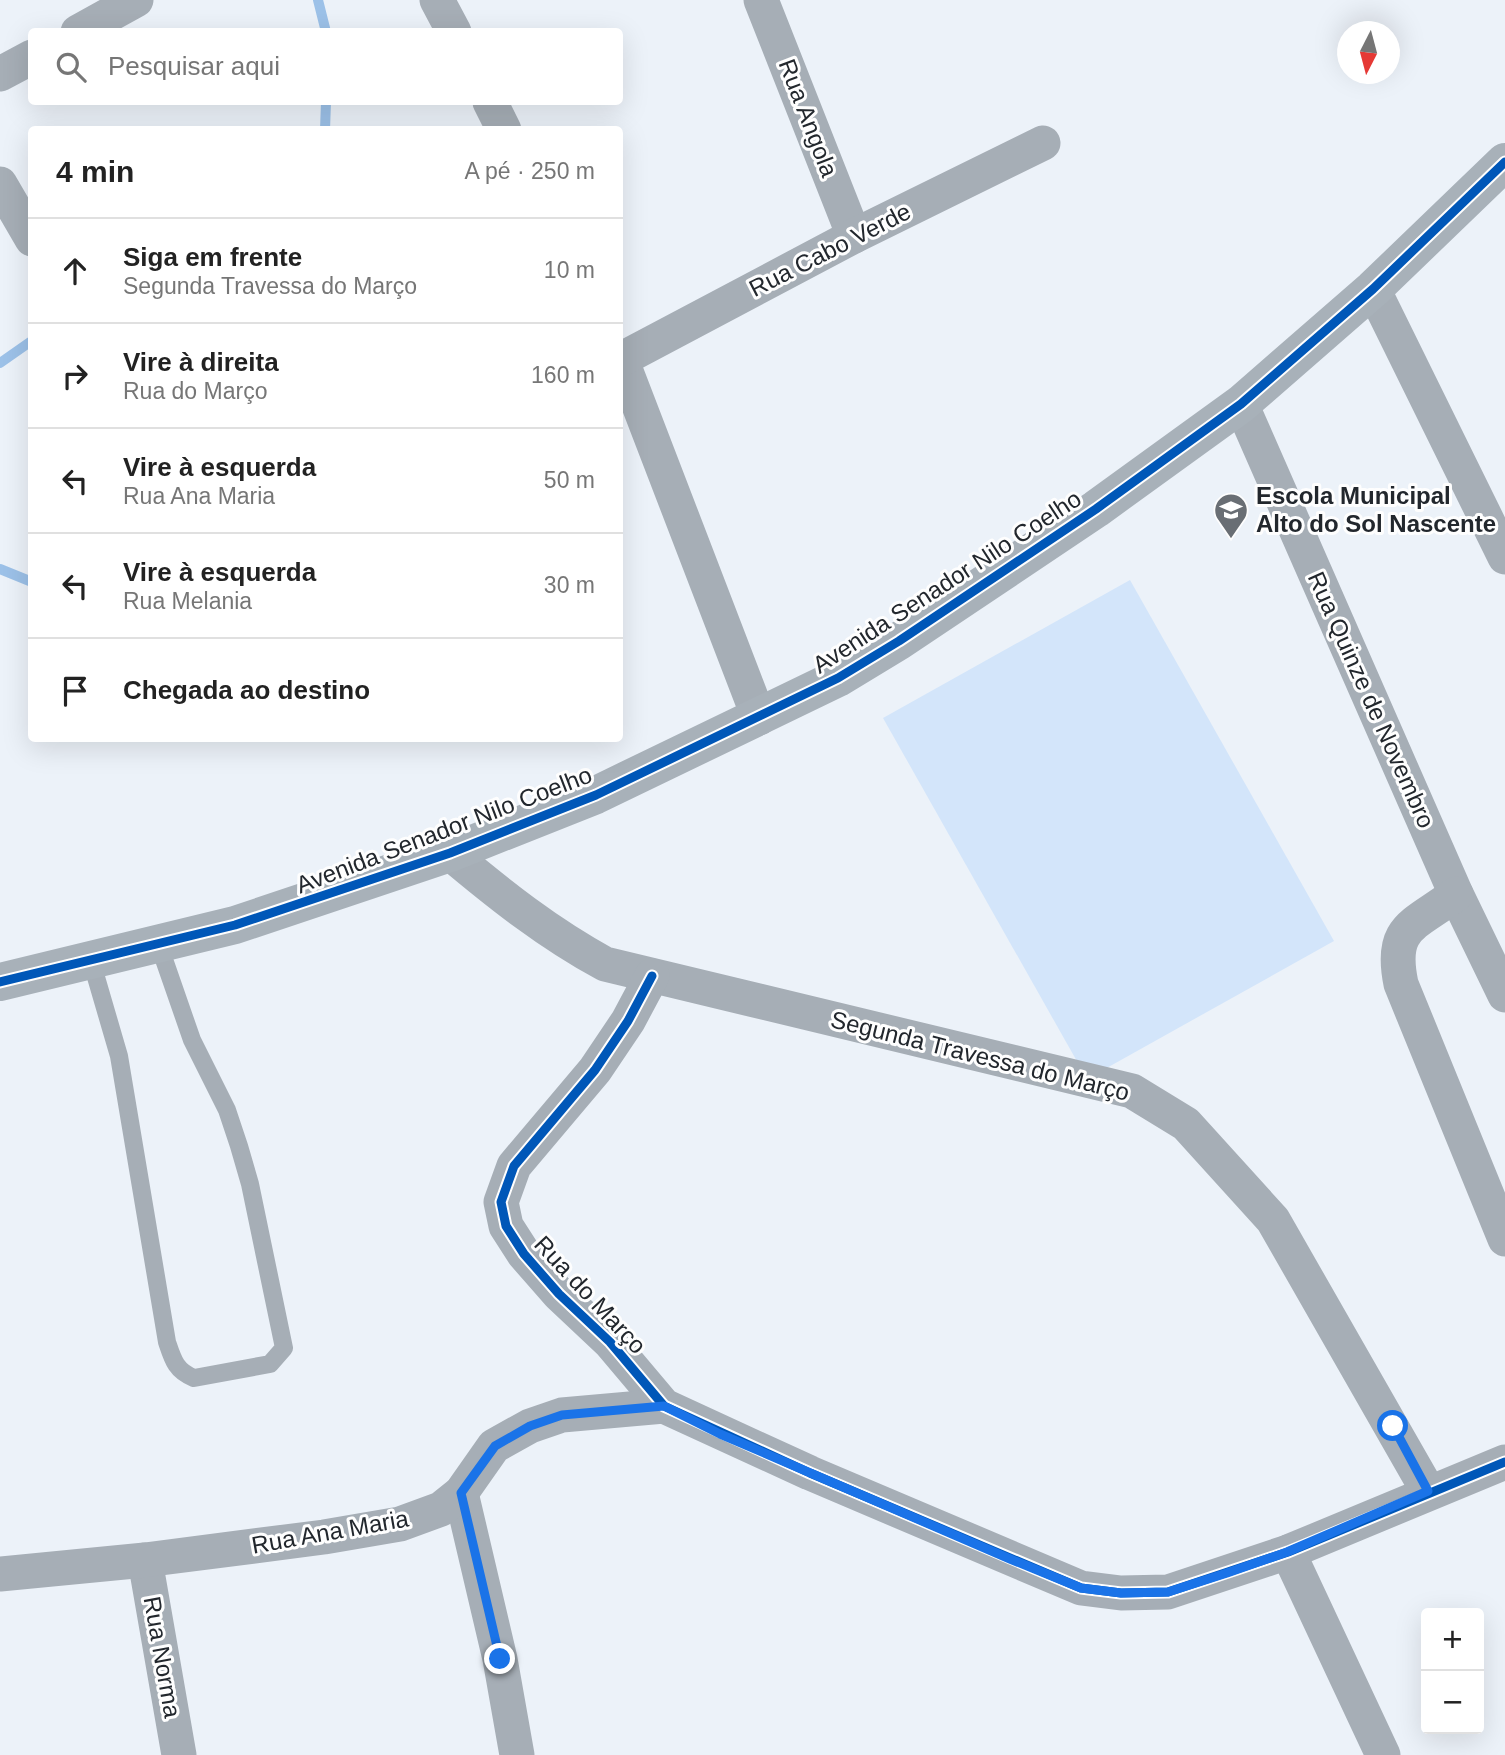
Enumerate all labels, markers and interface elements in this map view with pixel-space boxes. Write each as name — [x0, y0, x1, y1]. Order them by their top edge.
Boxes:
north arrow — [1337, 21, 1400, 84]
search box — [28, 28, 623, 105]
icon: search — [52, 48, 90, 86]
text: Pesquisar aqui — [108, 51, 280, 81]
street label: Rua Angola — [774, 55, 844, 181]
text: 4 min — [56, 155, 134, 188]
text: A pé · 250 m — [465, 158, 595, 184]
street label: Rua Cabo Verde — [745, 197, 915, 302]
text: Siga em frente — [123, 242, 302, 272]
icon: ahead — [56, 252, 94, 290]
text: 10 m — [544, 257, 595, 283]
text: Segunda Travessa do Março — [123, 273, 417, 299]
text: Vire à direita — [123, 347, 279, 377]
icon: right — [56, 357, 94, 395]
text: 160 m — [531, 362, 595, 388]
text: Rua do Março — [123, 378, 267, 404]
text: Vire à esquerda — [123, 452, 316, 482]
icon: left — [56, 462, 94, 500]
text: 50 m — [544, 467, 595, 493]
place label: Escola Municipal Alto do Sol Nascente — [1256, 482, 1496, 537]
text: Rua Ana Maria — [123, 483, 275, 509]
street label: Avenida Senador Nilo Coelho — [808, 485, 1086, 679]
school or university icon: Escola Municipal Alto do Sol Nascente — [1212, 491, 1250, 540]
text: Vire à esquerda — [123, 557, 316, 587]
icon: left — [56, 567, 94, 605]
street label: Rua Quinze de Novembro — [1303, 568, 1440, 832]
text: 30 m — [544, 572, 595, 598]
text: Rua Melania — [123, 588, 252, 614]
icon: arrive — [56, 672, 94, 710]
text: Chegada ao destino — [123, 675, 370, 705]
street label: Avenida Senador Nilo Coelho — [292, 761, 595, 898]
street label: Segunda Travessa do Março — [828, 1005, 1132, 1106]
street label: Rua do Março — [529, 1230, 652, 1359]
route start — [1377, 1410, 1408, 1441]
street label: Rua Ana Maria — [249, 1504, 411, 1559]
street label: Rua Norma — [139, 1594, 187, 1720]
map controls — [1421, 1608, 1484, 1734]
button: + — [1421, 1608, 1484, 1671]
route end — [484, 1643, 515, 1674]
button: − — [1421, 1671, 1484, 1734]

